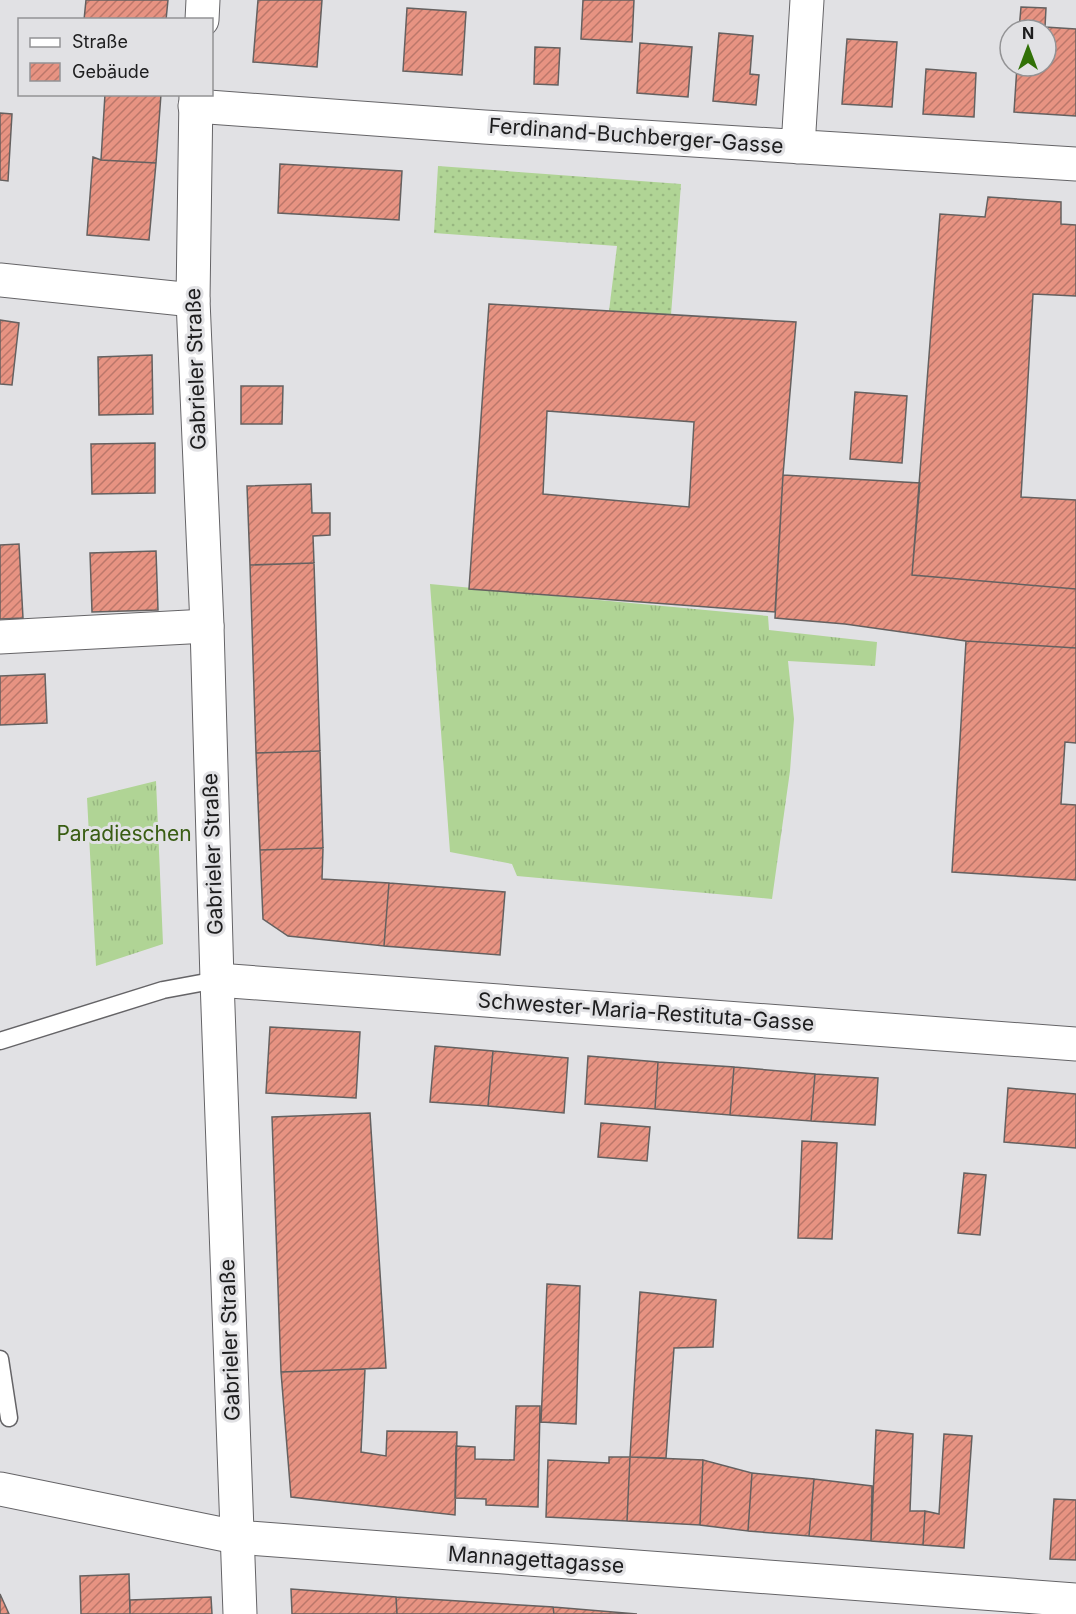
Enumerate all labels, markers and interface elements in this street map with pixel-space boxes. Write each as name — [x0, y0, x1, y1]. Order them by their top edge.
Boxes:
legend — [18, 18, 213, 96]
north arrow — [998, 18, 1058, 78]
text: N — [1022, 23, 1034, 43]
text: Straße — [72, 31, 128, 52]
text: Gebäude — [72, 61, 149, 82]
street label: Ferdinand-Buchberger-Gasse — [488, 113, 784, 158]
street label: Gabrieler Straße — [180, 288, 211, 451]
street label: Gabrieler Straße — [197, 773, 228, 936]
park label: Paradieschen — [56, 821, 192, 846]
street label: Schwester-Maria-Restituta-Gasse — [477, 987, 815, 1036]
street label: Gabrieler Straße — [214, 1259, 245, 1422]
street label: Mannagettagasse — [447, 1541, 625, 1578]

